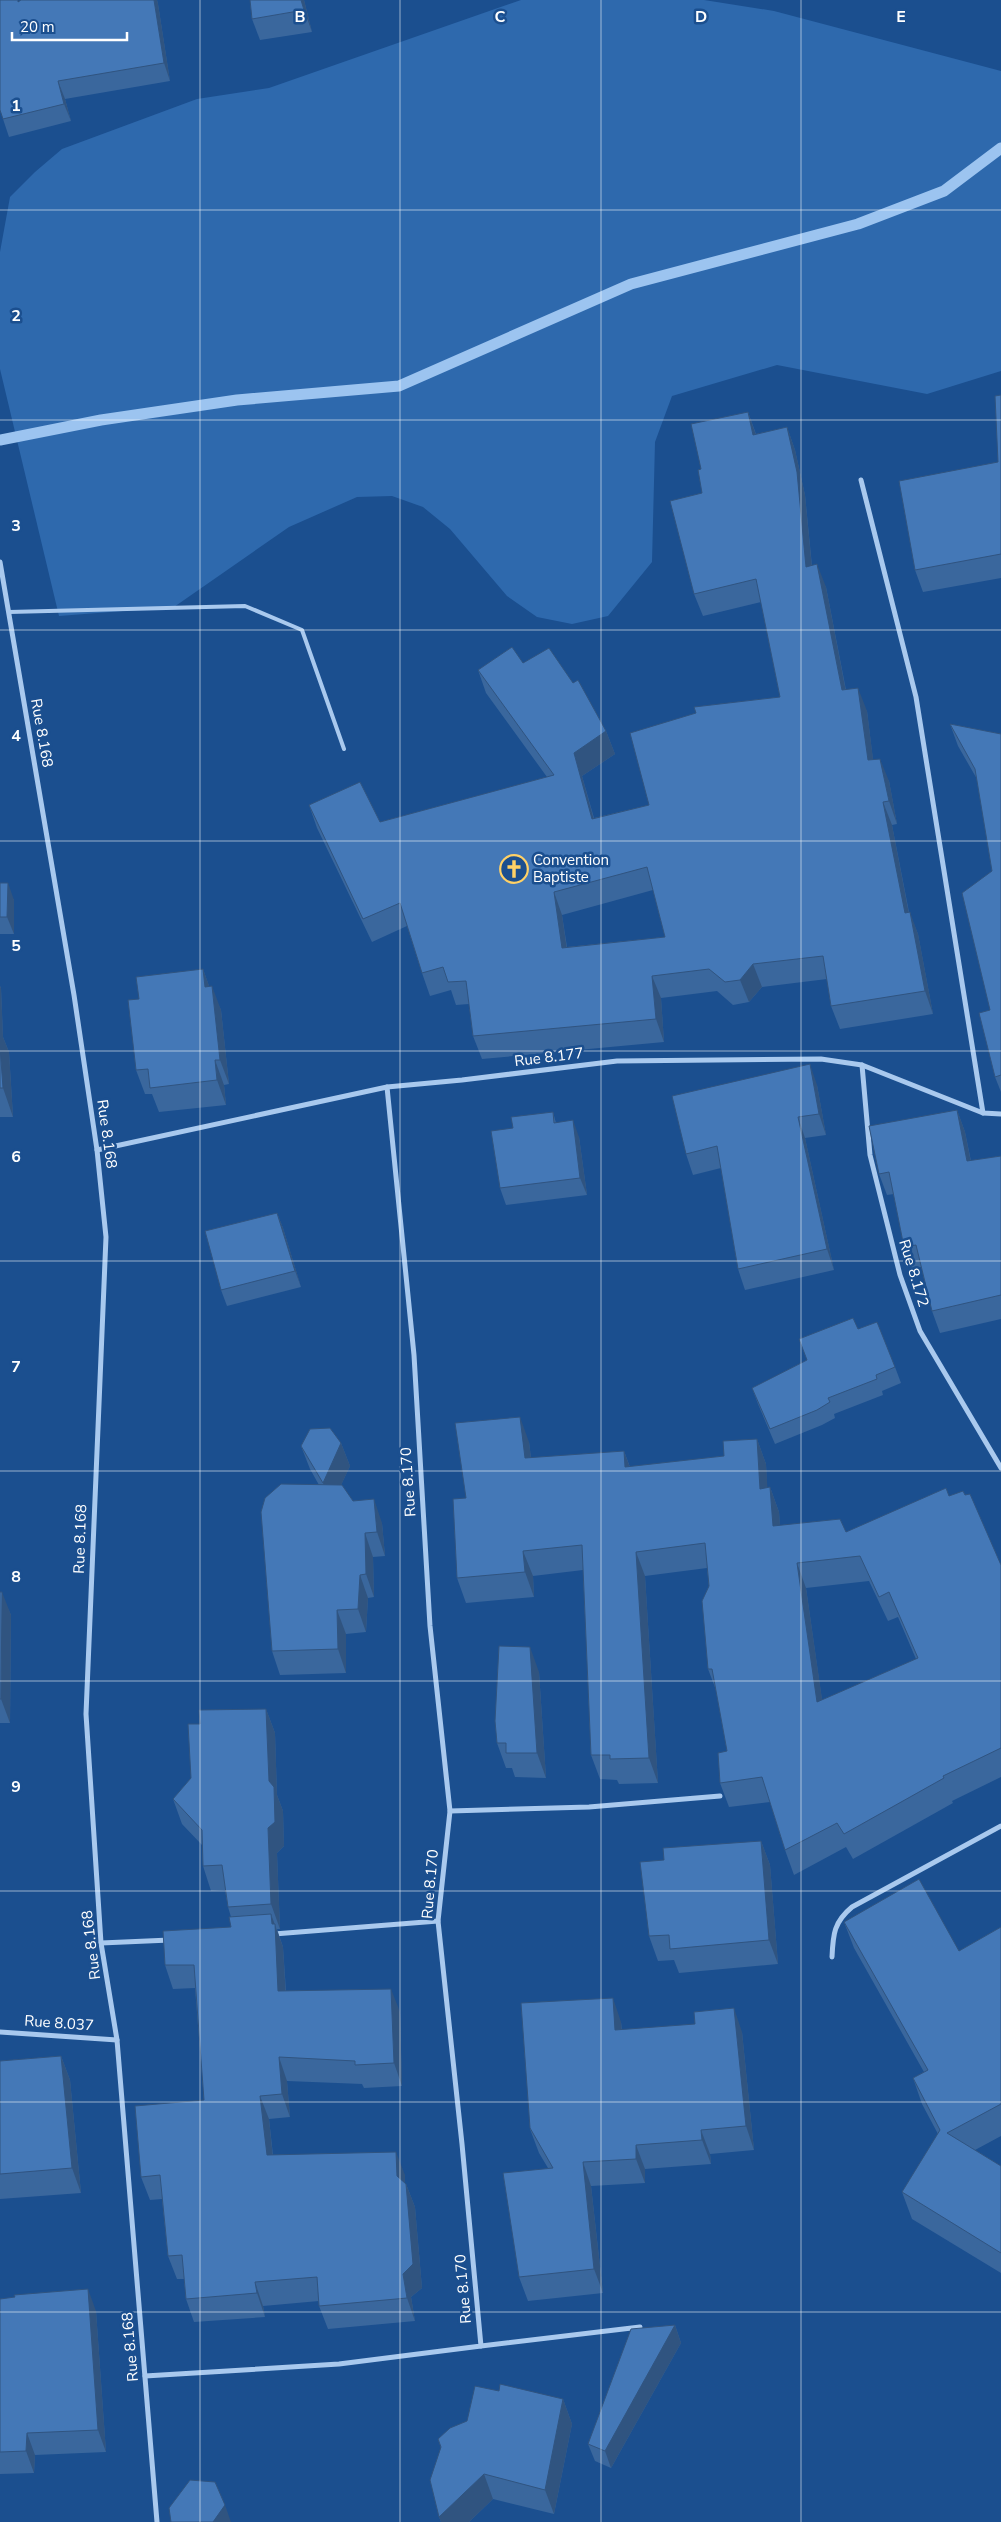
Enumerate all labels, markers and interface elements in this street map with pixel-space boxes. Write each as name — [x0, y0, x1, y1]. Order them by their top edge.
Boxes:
text: B — [294, 6, 306, 28]
text: C — [495, 6, 506, 28]
text: D — [695, 6, 707, 28]
text: E — [896, 6, 906, 28]
scale bar — [12, 10, 128, 42]
text: 20 m — [20, 17, 55, 37]
text: 1 — [11, 95, 21, 117]
text: 2 — [11, 305, 21, 327]
text: 3 — [11, 515, 21, 537]
street label: Rue 8.168 — [26, 697, 58, 769]
text: 4 — [11, 725, 21, 747]
place label: Convention Baptiste — [533, 850, 609, 887]
church icon: Convention Baptiste — [499, 854, 529, 884]
text: 5 — [11, 935, 21, 957]
street label: Rue 8.177 — [513, 1043, 585, 1071]
street label: Rue 8.168 — [92, 1098, 122, 1170]
text: 6 — [11, 1146, 21, 1168]
street label: Rue 8.172 — [894, 1237, 934, 1309]
text: 7 — [11, 1356, 21, 1378]
street label: Rue 8.170 — [396, 1447, 420, 1517]
street label: Rue 8.168 — [69, 1504, 91, 1574]
text: 8 — [11, 1566, 21, 1588]
text: 9 — [11, 1776, 21, 1798]
street label: Rue 8.170 — [417, 1848, 443, 1920]
street label: Rue 8.168 — [77, 1909, 105, 1981]
street label: Rue 8.037 — [24, 2011, 94, 2035]
street label: Rue 8.170 — [450, 2253, 476, 2325]
street label: Rue 8.168 — [117, 2311, 143, 2383]

